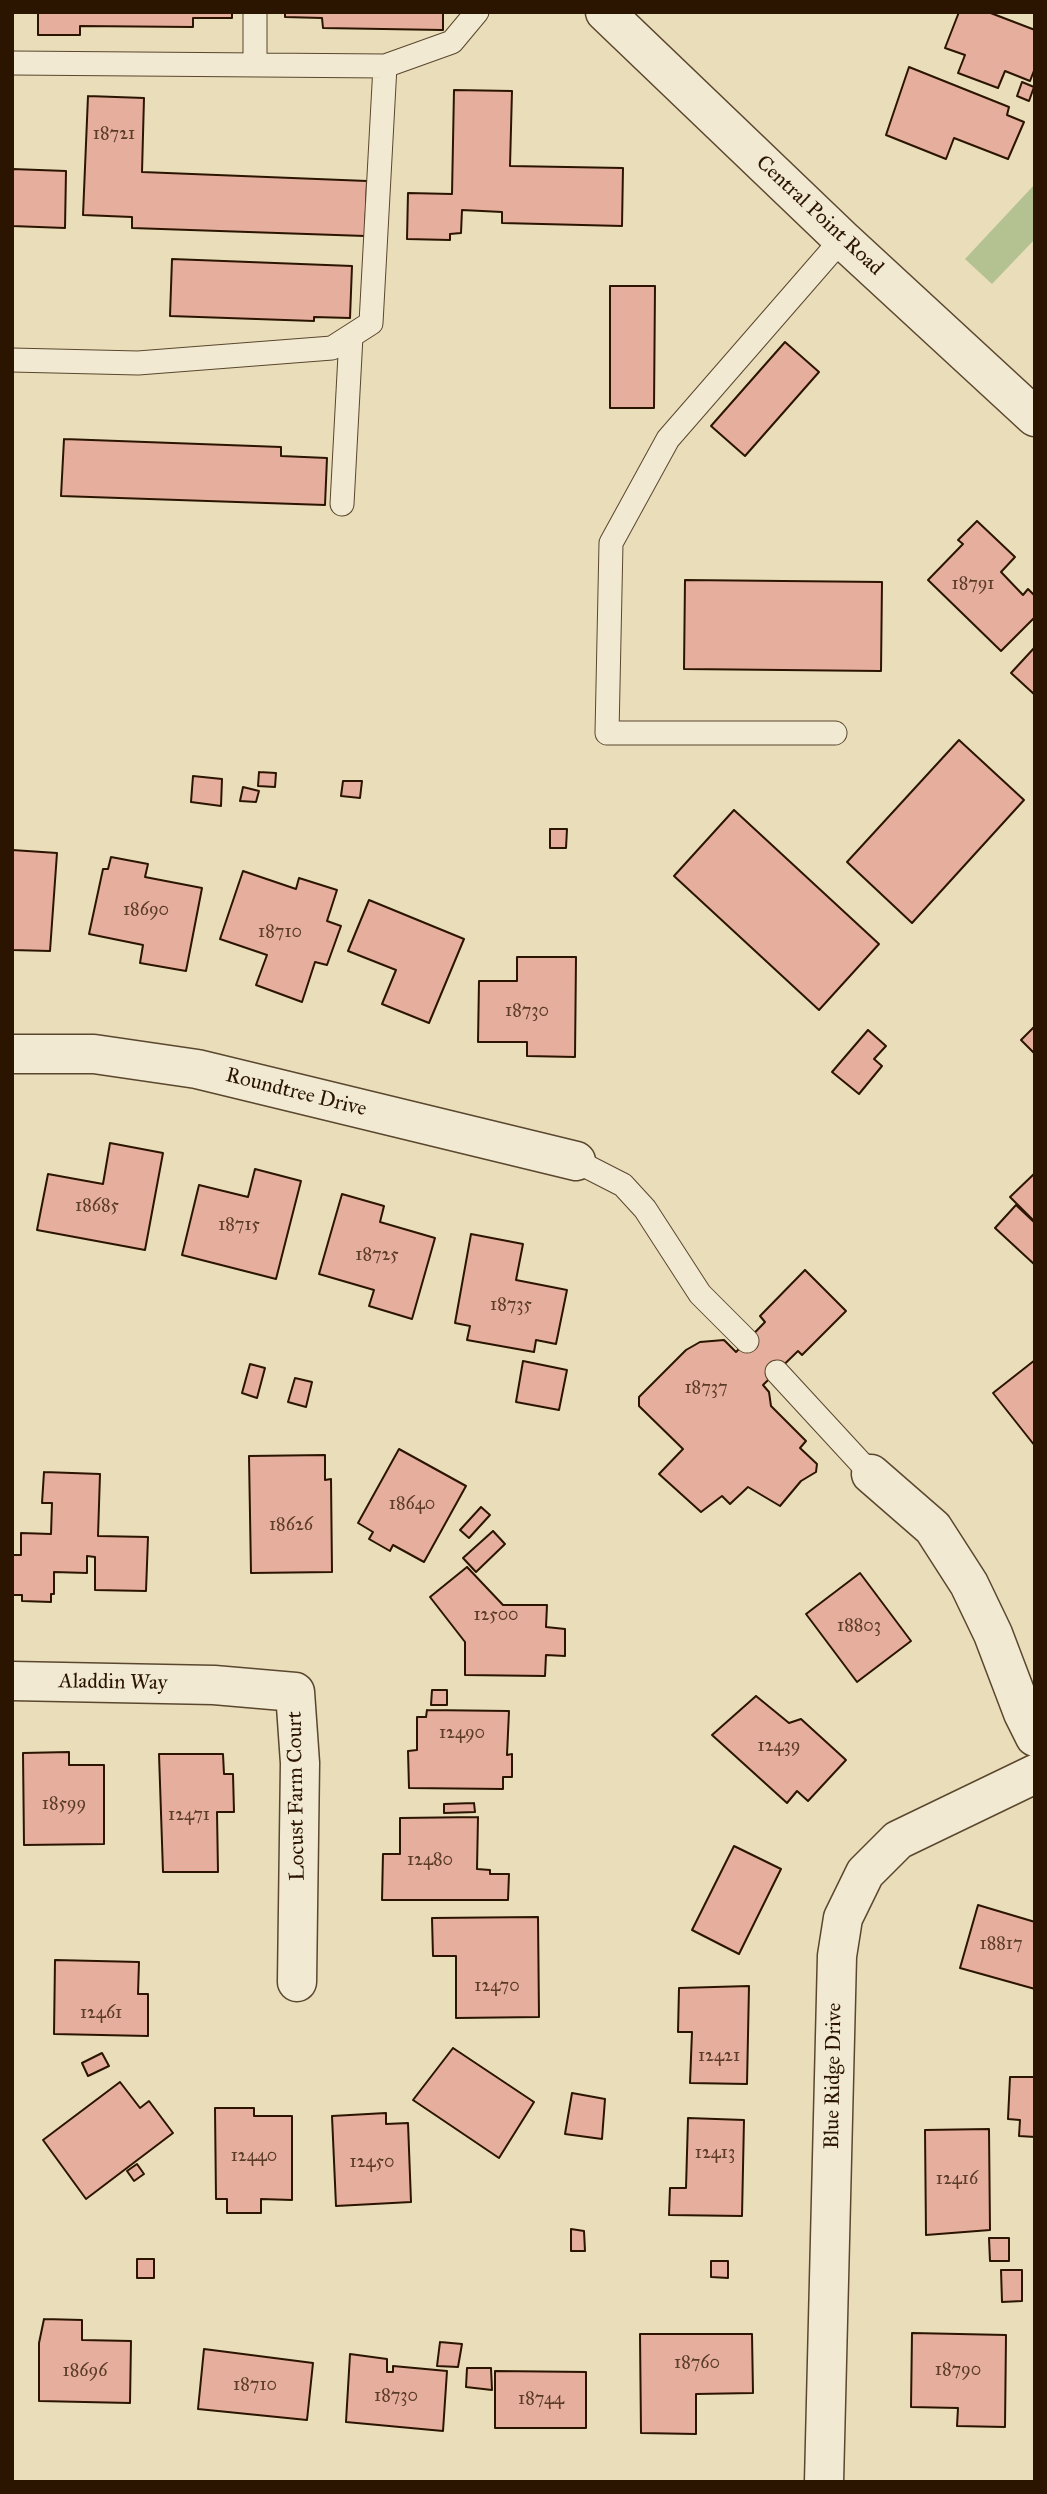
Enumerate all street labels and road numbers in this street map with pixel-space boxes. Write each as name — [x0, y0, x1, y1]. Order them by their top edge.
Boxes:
street label: Central Point Road — [750, 151, 888, 281]
street label: Roundtree Drive — [223, 1063, 369, 1123]
street label: Aladdin Way — [58, 1669, 168, 1697]
street label: Locust Farm Court — [283, 1711, 311, 1881]
street label: Blue Ridge Drive — [820, 2003, 848, 2149]

